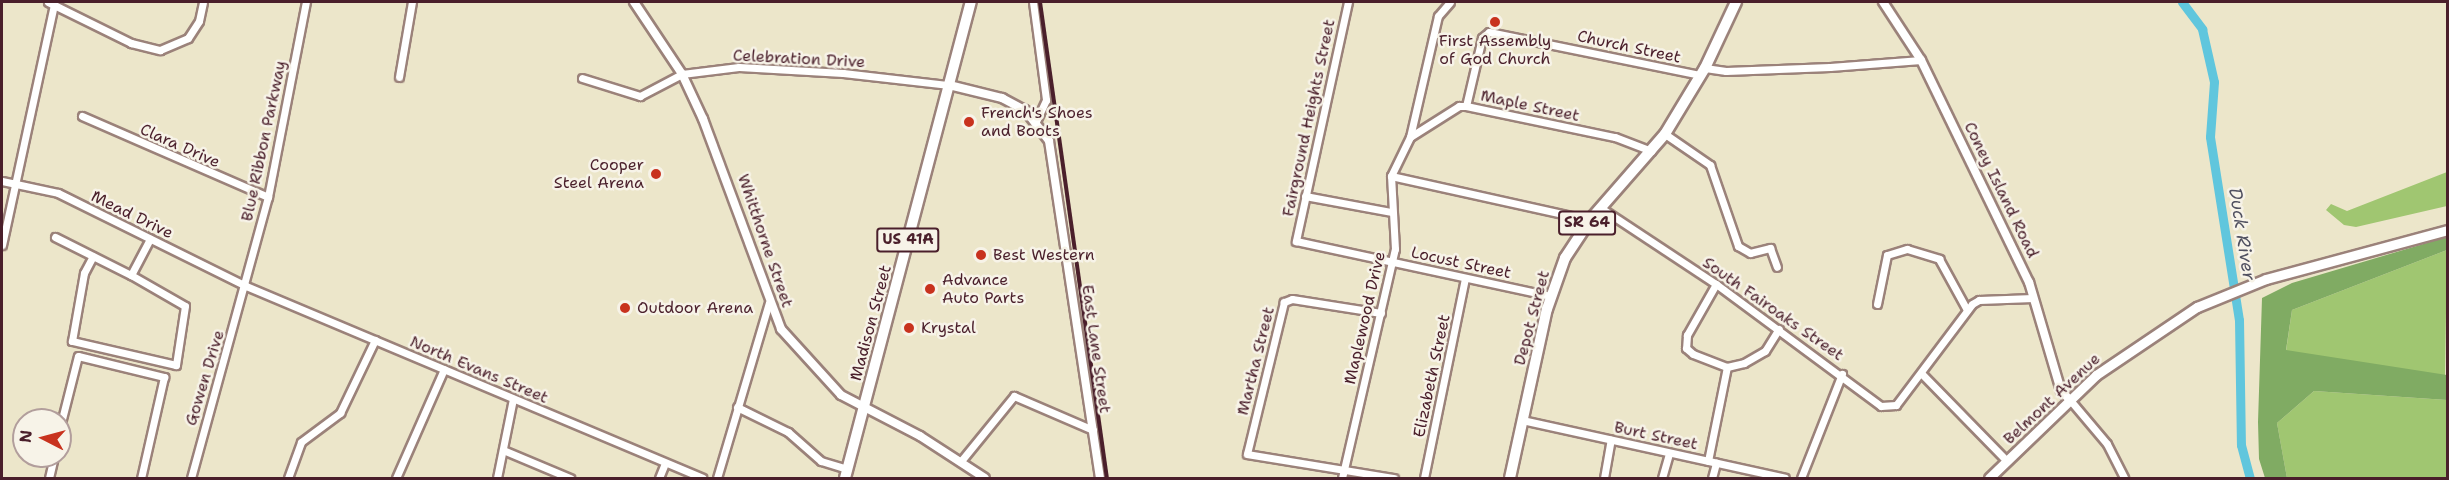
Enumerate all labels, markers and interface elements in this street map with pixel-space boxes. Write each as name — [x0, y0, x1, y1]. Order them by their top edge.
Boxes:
marker: First Assembly of God Church — [1488, 15, 1502, 29]
street label: Fairground Heights Street — [1279, 18, 1339, 218]
street label: Church Street — [1575, 27, 1683, 67]
place label: First Assembly of God Church — [1439, 31, 1551, 69]
street label: Celebration Drive — [732, 46, 866, 72]
street label: Blue Ribbon Parkway — [238, 59, 290, 223]
street label: Maple Street — [1479, 86, 1581, 126]
place label: French's Shoes and Boots — [981, 103, 1093, 141]
marker: French's Shoes and Boots — [962, 115, 976, 129]
street label: Coney Island Road — [1960, 119, 2042, 261]
street label: Clara Drive — [137, 120, 223, 172]
place label: Cooper Steel Arena — [554, 155, 644, 193]
marker: Cooper Steel Arena — [649, 167, 663, 181]
street label: Whitthorne Street — [733, 172, 797, 310]
water label: Duck River — [2224, 186, 2260, 282]
street label: Mead Drive — [88, 187, 176, 243]
road number: SR 64 — [1557, 211, 1617, 235]
road number: US 41A — [875, 228, 941, 252]
street label: Locust Street — [1409, 243, 1513, 283]
place label: Best Western — [993, 245, 1094, 265]
marker: Best Western — [974, 248, 988, 262]
street label: Maplewood Drive — [1340, 250, 1390, 386]
street label: South Fairoaks Street — [1699, 253, 1847, 365]
street label: Madison Street — [846, 263, 896, 383]
street label: Depot Street — [1510, 268, 1554, 368]
place label: Advance Auto Parts — [942, 270, 1024, 308]
marker: Advance Auto Parts — [923, 282, 937, 296]
street label: East Lane Street — [1077, 284, 1115, 414]
place label: Outdoor Arena — [637, 298, 753, 318]
marker: Outdoor Arena — [618, 301, 632, 315]
street label: Martha Street — [1233, 305, 1279, 417]
street label: Elizabeth Street — [1410, 313, 1454, 439]
place label: Krystal — [921, 318, 976, 338]
marker: Krystal — [902, 321, 916, 335]
street label: Gowen Drive — [181, 328, 229, 428]
street label: North Evans Street — [407, 332, 551, 408]
street label: Belmont Avenue — [2000, 349, 2104, 449]
north arrow — [12, 408, 72, 468]
street label: Burt Street — [1612, 418, 1700, 454]
text: N — [14, 429, 37, 444]

